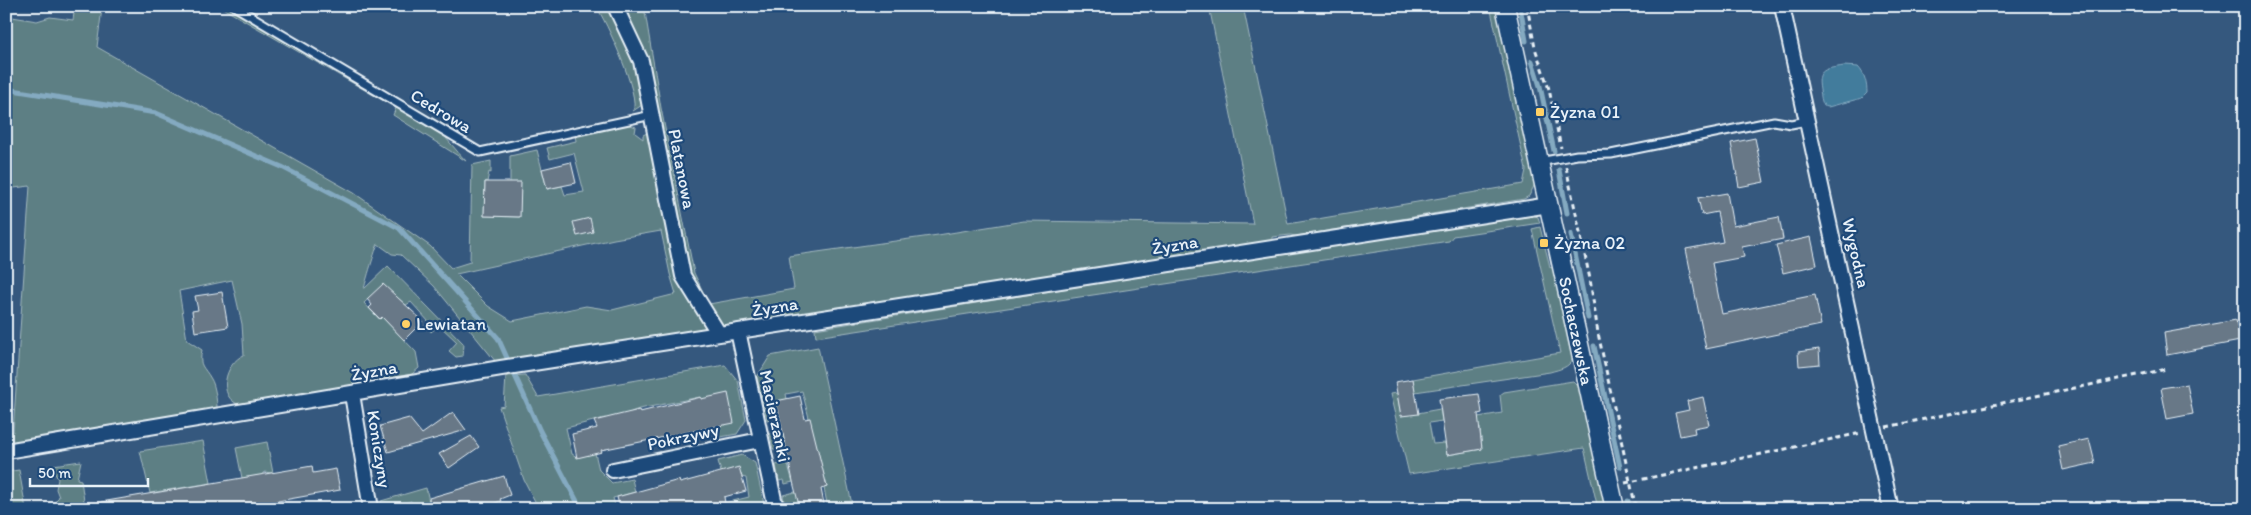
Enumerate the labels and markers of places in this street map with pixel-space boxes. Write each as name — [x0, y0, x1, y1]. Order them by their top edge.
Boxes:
place label: Żyzna 01 — [1550, 101, 1620, 123]
marker: Żyzna 01 — [1534, 106, 1546, 118]
place label: Żyzna 02 — [1554, 232, 1626, 254]
marker: Żyzna 02 — [1538, 237, 1550, 249]
place label: Lewiatan — [416, 313, 486, 335]
marker: Lewiatan — [400, 318, 412, 330]

